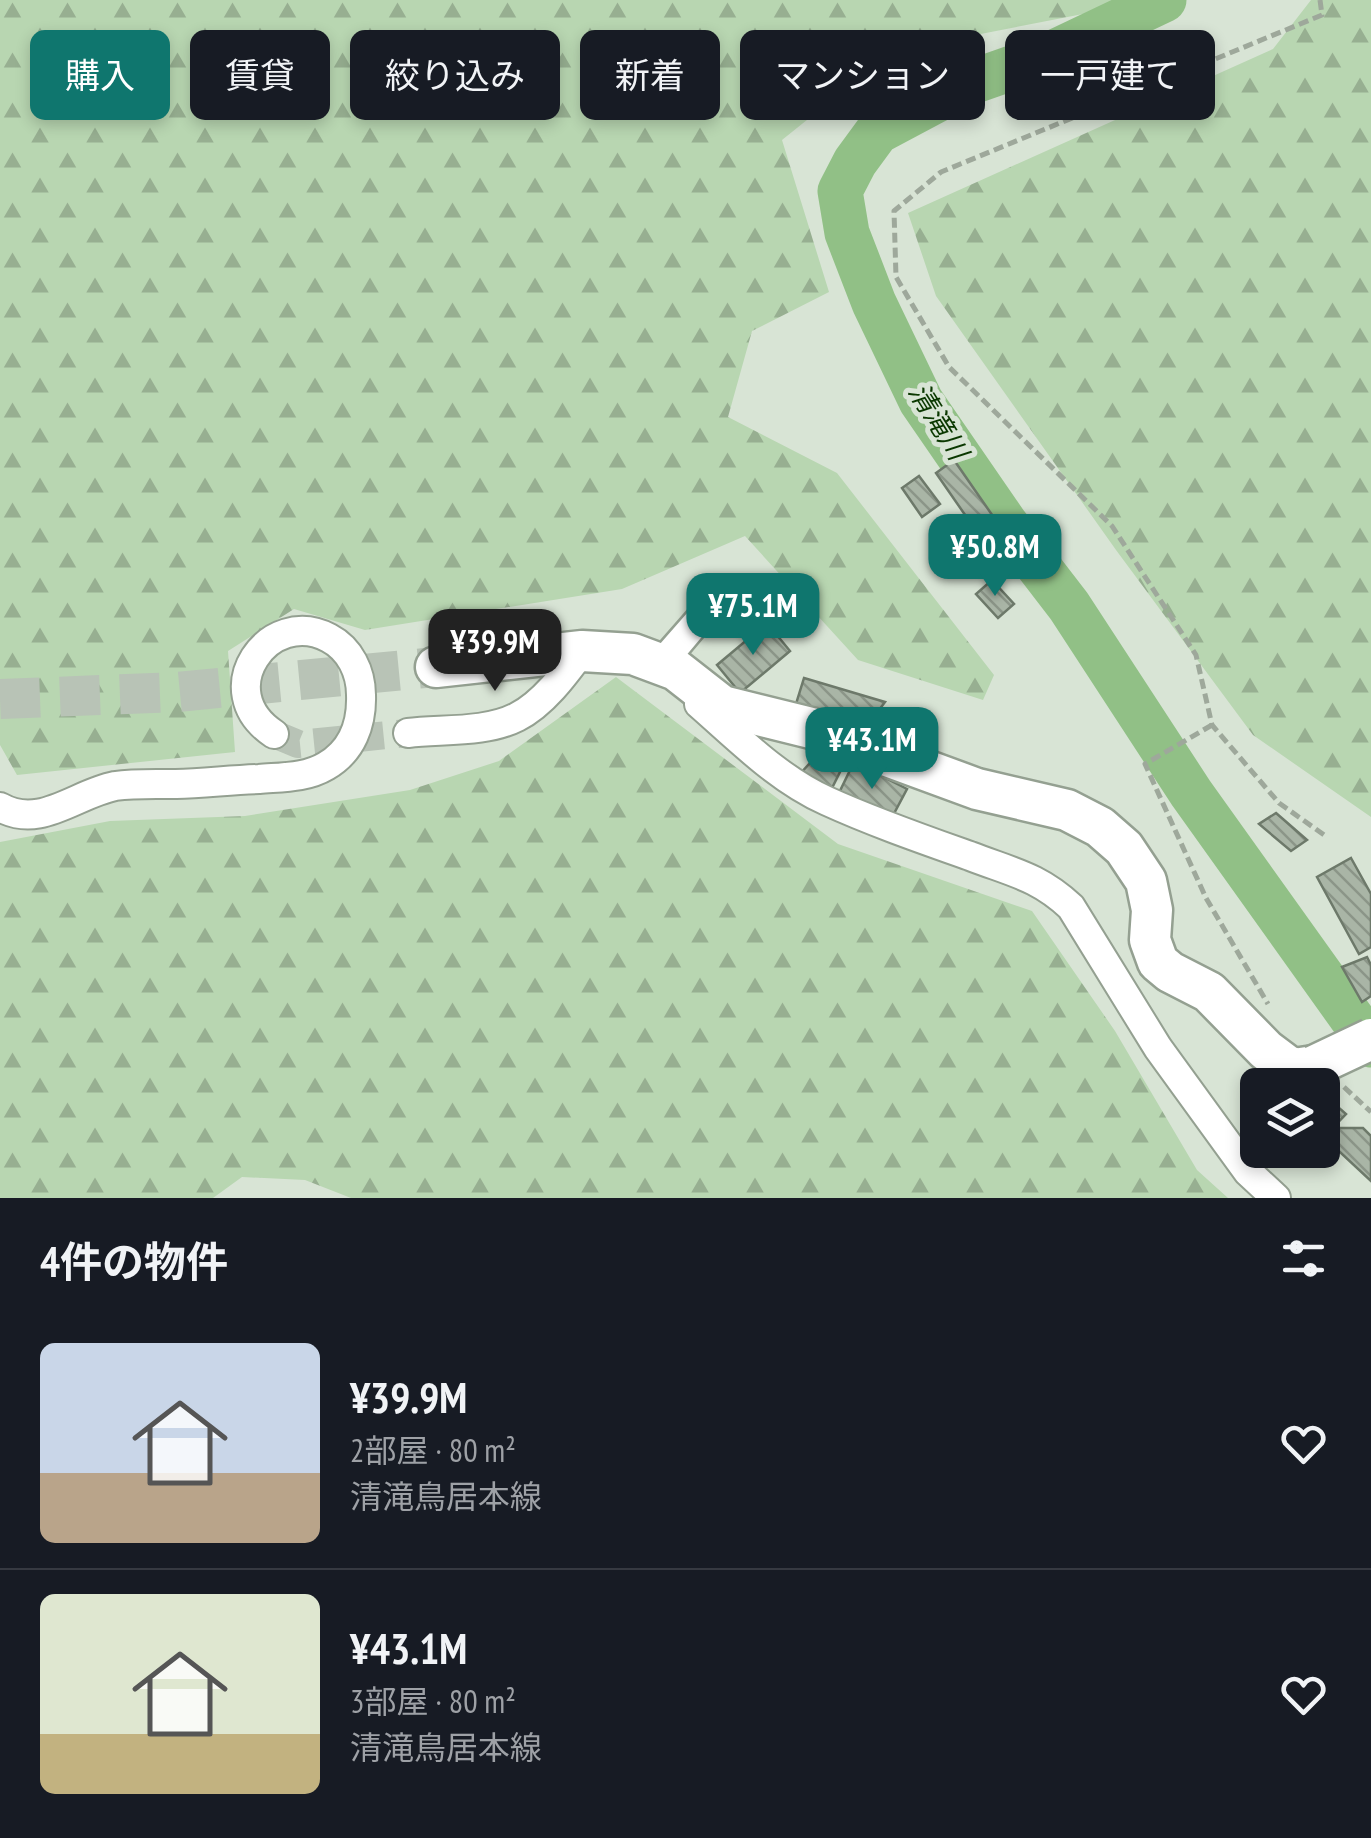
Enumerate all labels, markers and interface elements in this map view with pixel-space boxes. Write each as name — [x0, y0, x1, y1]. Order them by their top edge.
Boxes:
chip: 購入 — [30, 30, 170, 120]
chip: 賃貸 — [190, 30, 330, 120]
chip: 絞り込み — [350, 30, 560, 120]
chip: 新着 — [580, 30, 720, 120]
chip: マンション — [740, 30, 985, 120]
chip: 一戸建て — [1005, 30, 1215, 120]
water label: 清滝川 — [901, 376, 979, 469]
pin: ¥50.8M — [914, 514, 1076, 599]
text: ¥50.8M — [950, 525, 1040, 567]
pin: ¥75.1M — [672, 573, 834, 658]
text: ¥75.1M — [708, 584, 798, 626]
pin: ¥39.9M — [414, 609, 576, 694]
text: ¥39.9M — [450, 620, 540, 662]
pin: ¥43.1M — [791, 707, 953, 792]
text: ¥43.1M — [827, 718, 917, 760]
map controls — [1240, 1068, 1340, 1168]
button: layers — [1240, 1068, 1340, 1168]
icon: filters — [1276, 1231, 1331, 1286]
text: 4件の物件 — [40, 1234, 228, 1289]
text: ¥39.9M — [350, 1370, 467, 1425]
icon: home — [120, 1383, 240, 1503]
icon: heart — [1276, 1416, 1331, 1471]
text: 2部屋 · 80 m² — [350, 1429, 516, 1471]
text: 清滝鳥居本線 — [350, 1475, 542, 1517]
text: ¥43.1M — [350, 1621, 467, 1676]
icon: home — [120, 1634, 240, 1754]
icon: heart — [1276, 1667, 1331, 1722]
text: 3部屋 · 80 m² — [350, 1680, 516, 1722]
text: 清滝鳥居本線 — [350, 1726, 542, 1768]

